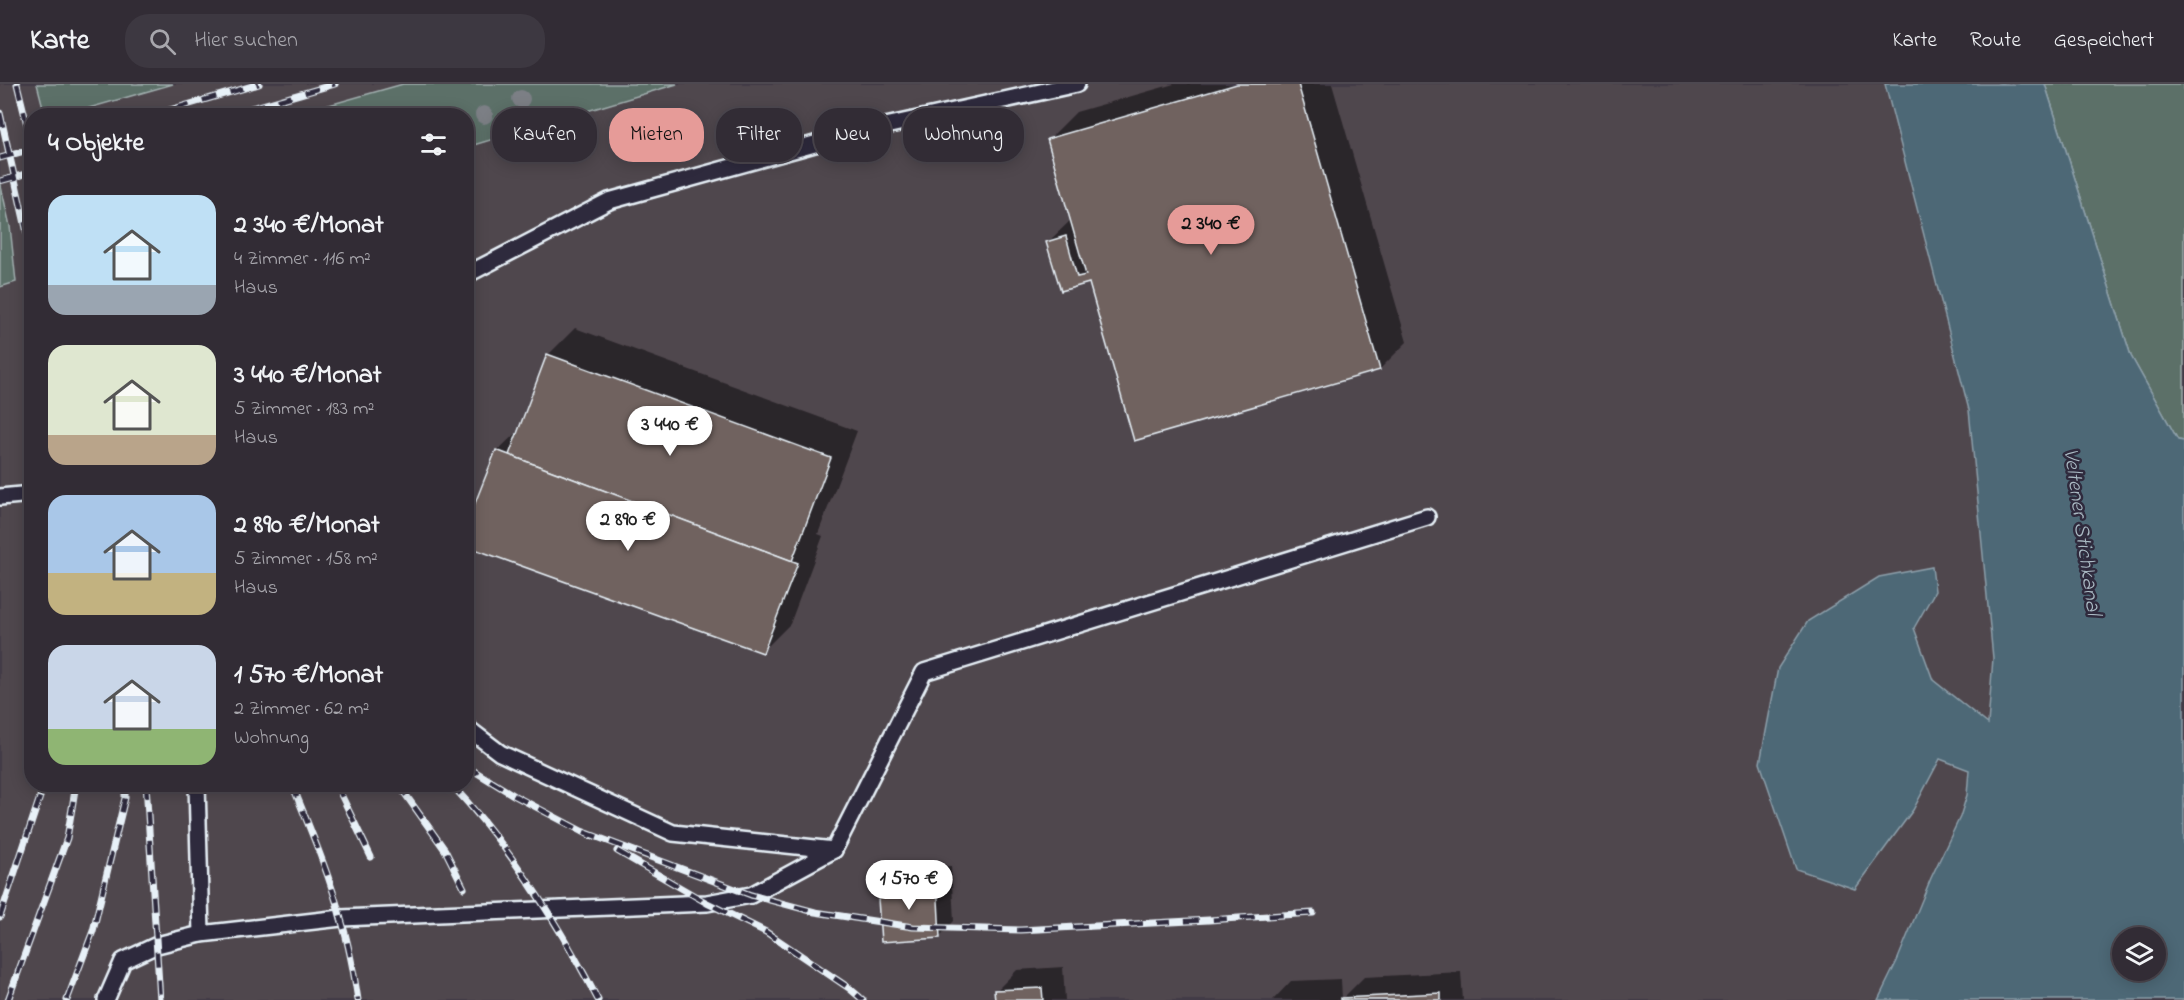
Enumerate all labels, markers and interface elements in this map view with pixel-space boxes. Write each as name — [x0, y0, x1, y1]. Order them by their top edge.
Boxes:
search box — [125, 14, 545, 68]
text: Karte — [30, 21, 89, 62]
icon: search — [146, 25, 179, 58]
text: Hier suchen — [194, 25, 298, 57]
text: Karte — [1892, 26, 1937, 56]
text: Route — [1970, 26, 2021, 56]
text: Gespeichert — [2054, 26, 2154, 56]
chip: Kaufen — [492, 108, 597, 162]
chip: Mieten — [609, 108, 704, 162]
chip: Filter — [716, 108, 802, 162]
chip: Neu — [814, 108, 891, 162]
chip: Wohnung — [903, 108, 1024, 162]
text: 4 Objekte — [48, 125, 144, 163]
icon: filters — [417, 128, 450, 161]
pin: 2 340 € — [1156, 205, 1266, 256]
text: 2 340 €/Monat — [234, 207, 384, 245]
text: 2 340 € — [1181, 210, 1241, 239]
icon: home — [96, 219, 168, 291]
text: 4 Zimmer · 116 m² — [234, 245, 371, 274]
text: Haus — [234, 274, 278, 303]
text: 3 440 €/Monat — [234, 357, 381, 395]
icon: home — [96, 369, 168, 441]
text: 5 Zimmer · 183 m² — [234, 395, 374, 424]
pin: 3 440 € — [615, 406, 725, 457]
text: 3 440 € — [641, 411, 699, 440]
text: Haus — [234, 424, 278, 453]
water label: Veltener Stichkanal — [2053, 447, 2109, 620]
pin: 2 890 € — [573, 501, 683, 552]
text: 2 890 € — [600, 506, 656, 535]
text: 2 890 €/Monat — [234, 507, 380, 545]
icon: home — [96, 519, 168, 591]
text: 5 Zimmer · 158 m² — [234, 545, 378, 574]
text: Haus — [234, 574, 278, 603]
text: 1 570 €/Monat — [234, 657, 383, 695]
icon: home — [96, 669, 168, 741]
text: 2 Zimmer · 62 m² — [234, 695, 370, 724]
text: Wohnung — [234, 724, 309, 753]
pin: 1 570 € — [854, 860, 964, 911]
text: 1 570 € — [880, 865, 938, 894]
map controls — [2112, 927, 2166, 981]
button: layers — [2112, 927, 2166, 981]

